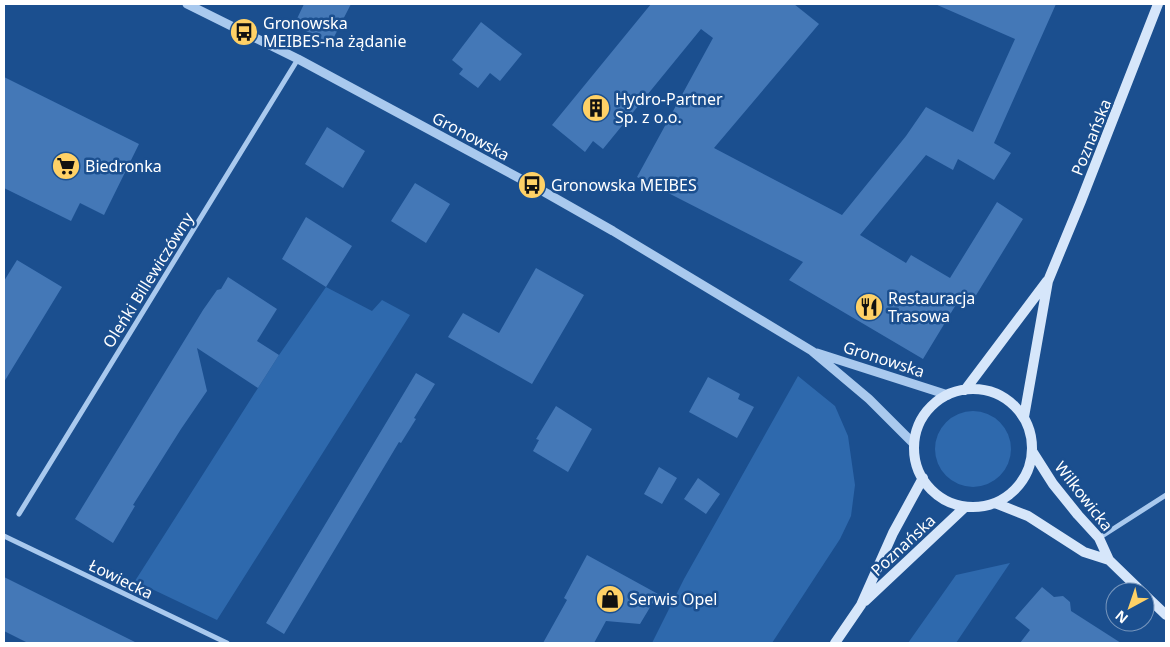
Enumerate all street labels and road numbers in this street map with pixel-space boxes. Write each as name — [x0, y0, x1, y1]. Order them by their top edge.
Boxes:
street label: Poznańska — [1066, 95, 1116, 179]
street label: Gronowska — [428, 106, 514, 166]
street label: Oleńki Billewiczówny — [97, 207, 199, 352]
street label: Gronowska — [840, 335, 928, 383]
street label: Wilkowicka — [1050, 457, 1118, 535]
street label: Poznańska — [866, 509, 940, 581]
street label: Łowiecka — [85, 554, 157, 604]

